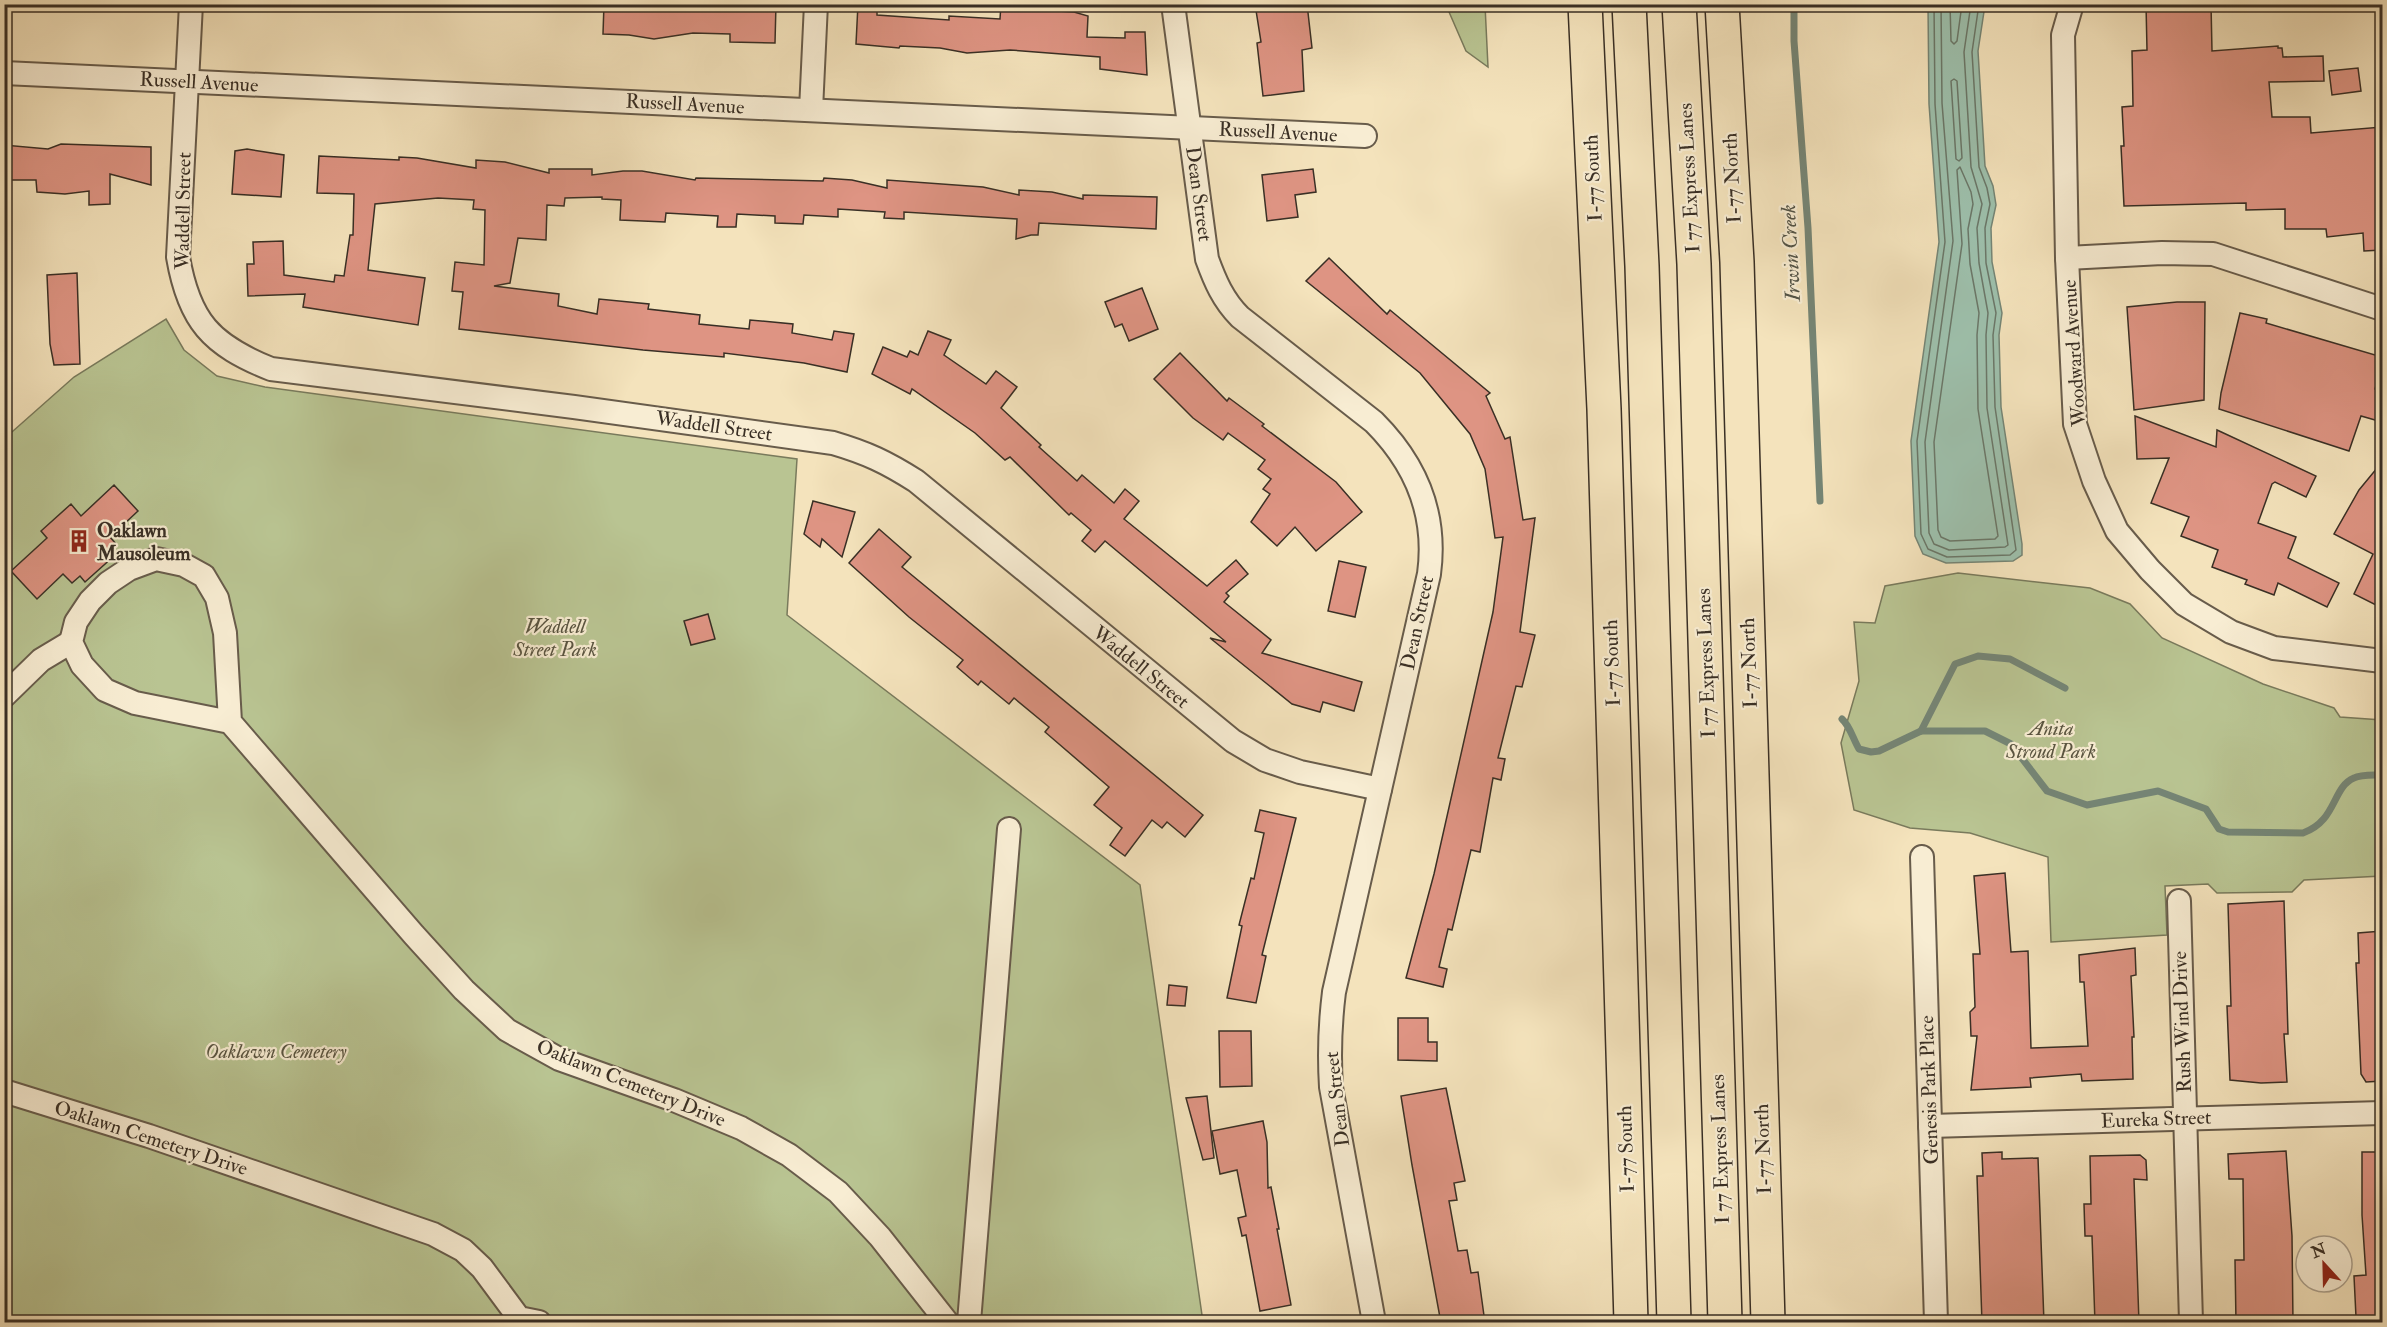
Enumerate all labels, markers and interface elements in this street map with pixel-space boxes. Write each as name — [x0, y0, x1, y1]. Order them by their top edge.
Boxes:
street label: Russell Avenue — [139, 66, 259, 98]
street label: Russell Avenue — [625, 88, 745, 120]
street label: I 77 Express Lanes — [1673, 102, 1706, 254]
street label: Russell Avenue — [1218, 116, 1338, 148]
street label: I-77 North — [1717, 132, 1747, 224]
street label: I-77 South — [1578, 133, 1608, 222]
street label: Dean Street — [1180, 145, 1218, 244]
street label: Waddell Street — [169, 152, 197, 271]
water label: Irwin Creek — [1775, 204, 1807, 303]
street label: Woodward Avenue — [2056, 279, 2092, 428]
street label: Waddell Street — [653, 405, 774, 447]
place label: Oaklawn Mausoleum — [96, 518, 191, 566]
building icon: Oaklawn Mausoleum — [66, 528, 92, 554]
street label: Dean Street — [1395, 573, 1439, 672]
street label: I 77 Express Lanes — [1691, 587, 1722, 738]
park label: Waddell Street Park — [512, 614, 597, 662]
street label: I-77 North — [1735, 617, 1763, 709]
street label: I-77 South — [1598, 619, 1626, 707]
street label: Waddell Street — [1087, 620, 1195, 714]
park label: Anita Stroud Park — [2005, 716, 2096, 764]
street label: Rush Wind Drive — [2167, 951, 2197, 1093]
street label: Genesis Park Place — [1914, 1015, 1944, 1165]
street label: Oaklawn Cemetery Drive — [533, 1034, 729, 1132]
park label: Oaklawn Cemetery — [205, 1039, 347, 1064]
street label: Dean Street — [1319, 1050, 1355, 1148]
street label: I 77 Express Lanes — [1705, 1073, 1736, 1224]
street label: Oaklawn Cemetery Drive — [51, 1095, 251, 1181]
street label: I-77 North — [1749, 1103, 1777, 1195]
street label: I-77 South — [1612, 1105, 1640, 1193]
street label: Eureka Street — [2100, 1105, 2212, 1133]
north arrow — [2294, 1234, 2354, 1294]
text: N — [2307, 1239, 2330, 1263]

